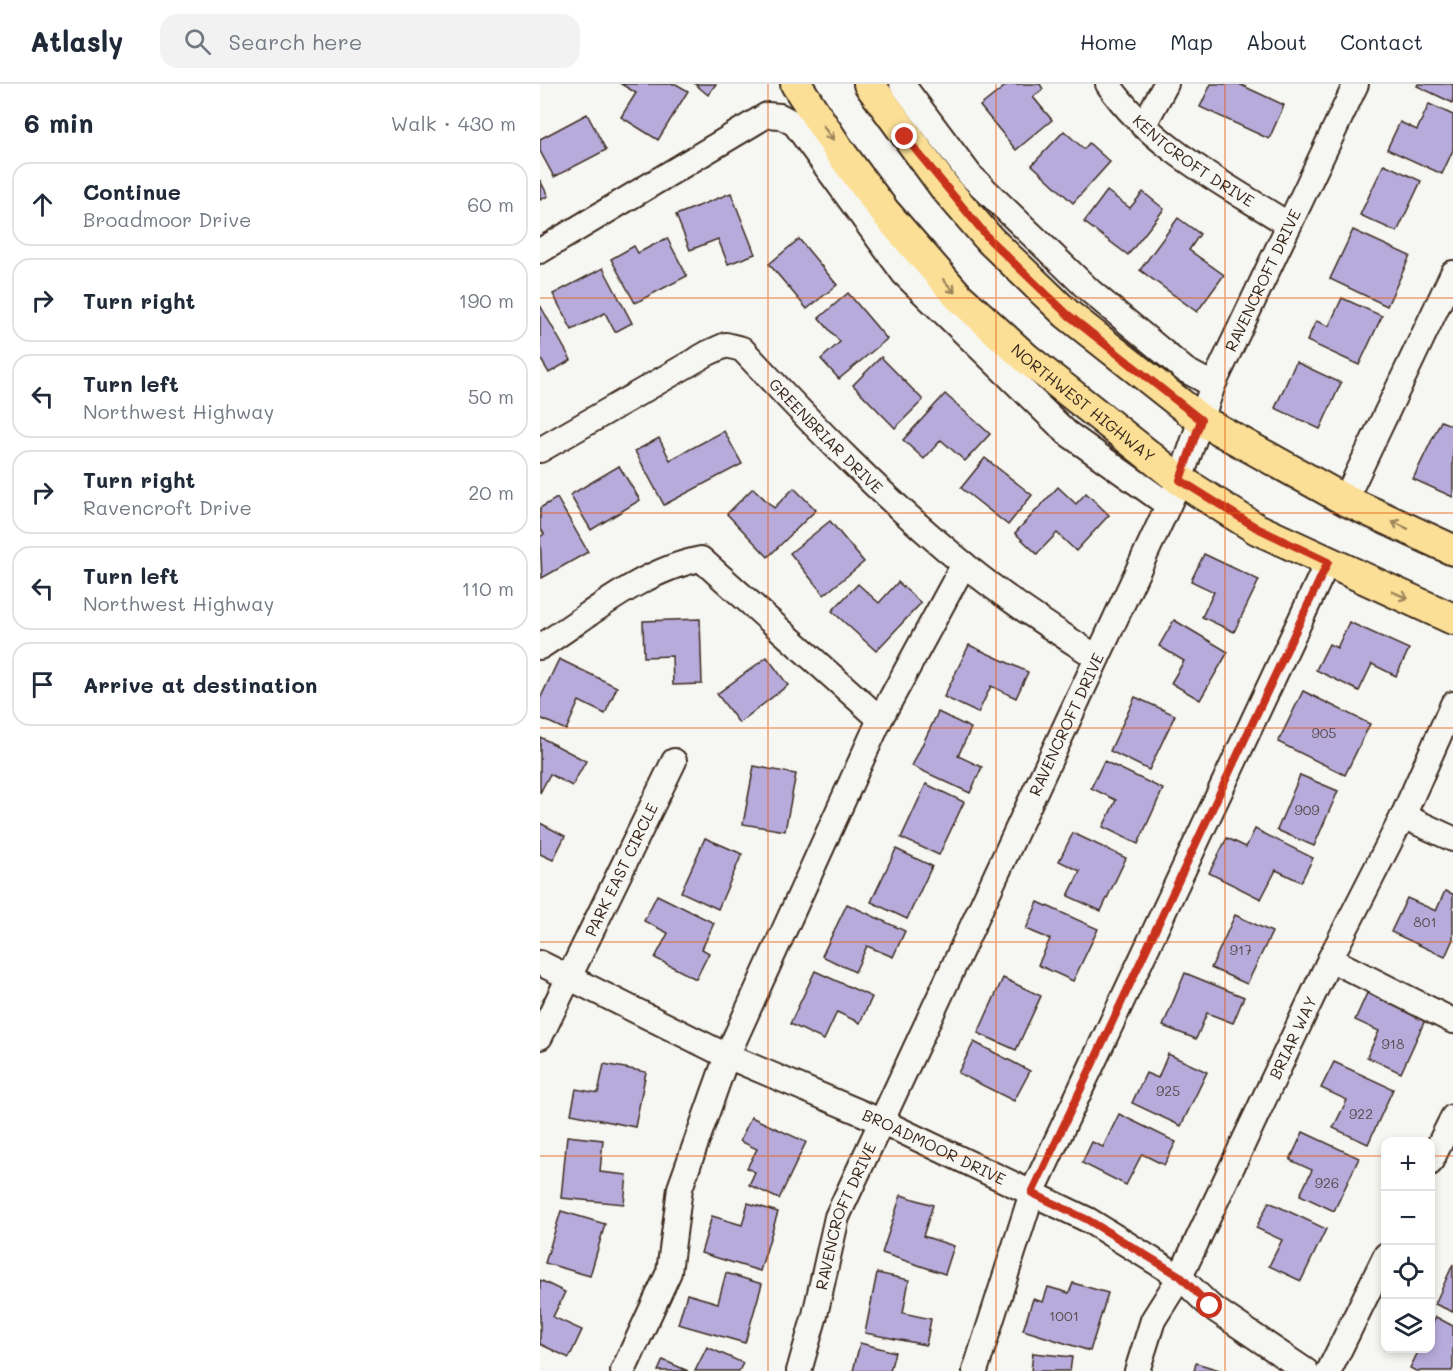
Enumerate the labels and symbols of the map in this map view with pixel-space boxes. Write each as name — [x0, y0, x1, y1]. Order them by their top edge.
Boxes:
street label: KENTCROFT DRIVE — [1129, 110, 1258, 211]
route end — [891, 123, 917, 149]
one-way arrow — [821, 125, 834, 142]
street label: RAVENCROFT DRIVE — [1219, 205, 1305, 355]
one-way arrow — [942, 278, 956, 293]
street label: NORTHWEST HIGHWAY — [1007, 339, 1160, 466]
street label: GREENBRIAR DRIVE — [765, 373, 888, 498]
one-way arrow — [1391, 519, 1409, 531]
one-way arrow — [1391, 590, 1409, 601]
street label: RAVENCROFT DRIVE — [1023, 649, 1108, 799]
house number: 905 — [1311, 723, 1337, 742]
street label: PARK EAST CIRCLE — [580, 799, 662, 940]
house number: 909 — [1294, 800, 1320, 819]
house number: 801 — [1413, 912, 1437, 931]
house number: 917 — [1230, 940, 1252, 959]
street label: BRIAR WAY — [1264, 992, 1321, 1082]
house number: 918 — [1381, 1034, 1405, 1053]
house number: 925 — [1156, 1081, 1180, 1100]
street label: BROADMOOR DRIVE — [859, 1104, 1009, 1189]
house number: 922 — [1349, 1104, 1373, 1123]
street label: RAVENCROFT DRIVE — [810, 1139, 880, 1292]
house number: 926 — [1315, 1173, 1339, 1192]
route start — [1196, 1292, 1222, 1318]
house number: 1001 — [1049, 1306, 1079, 1325]

